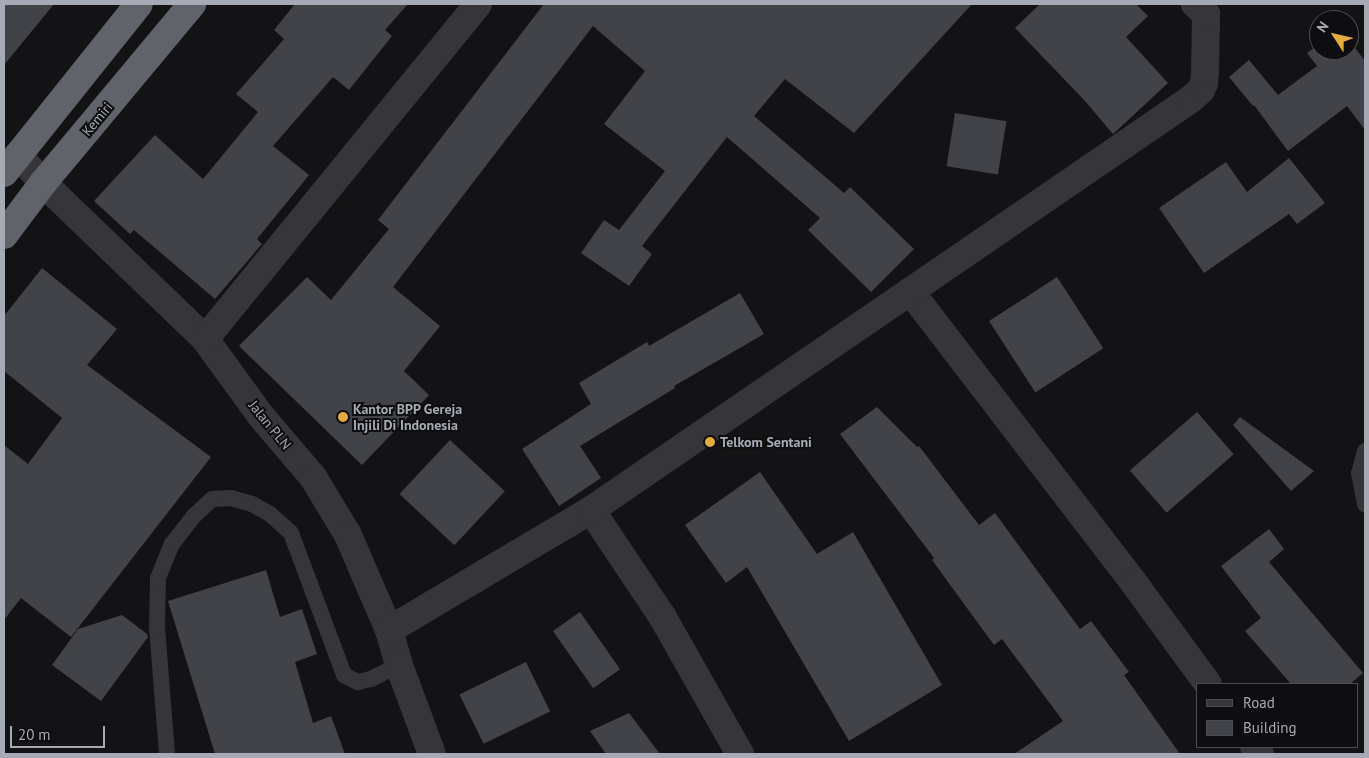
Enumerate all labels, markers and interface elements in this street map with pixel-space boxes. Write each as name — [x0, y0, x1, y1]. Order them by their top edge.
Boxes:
north arrow — [1309, 10, 1359, 60]
text: N — [1313, 18, 1333, 36]
street label: Kemiri — [78, 99, 116, 139]
street label: Jalan PLN — [245, 397, 295, 453]
place label: Kantor BPP Gereja Injili Di Indonesia — [353, 401, 463, 434]
marker: Kantor BPP Gereja Injili Di Indonesia — [337, 411, 349, 423]
place label: Telkom Sentani — [720, 434, 812, 450]
marker: Telkom Sentani — [704, 436, 716, 448]
legend — [1196, 683, 1359, 748]
text: Road — [1243, 693, 1275, 712]
scale bar — [12, 716, 108, 748]
text: Building — [1243, 718, 1297, 737]
text: 20 m — [18, 725, 51, 744]

